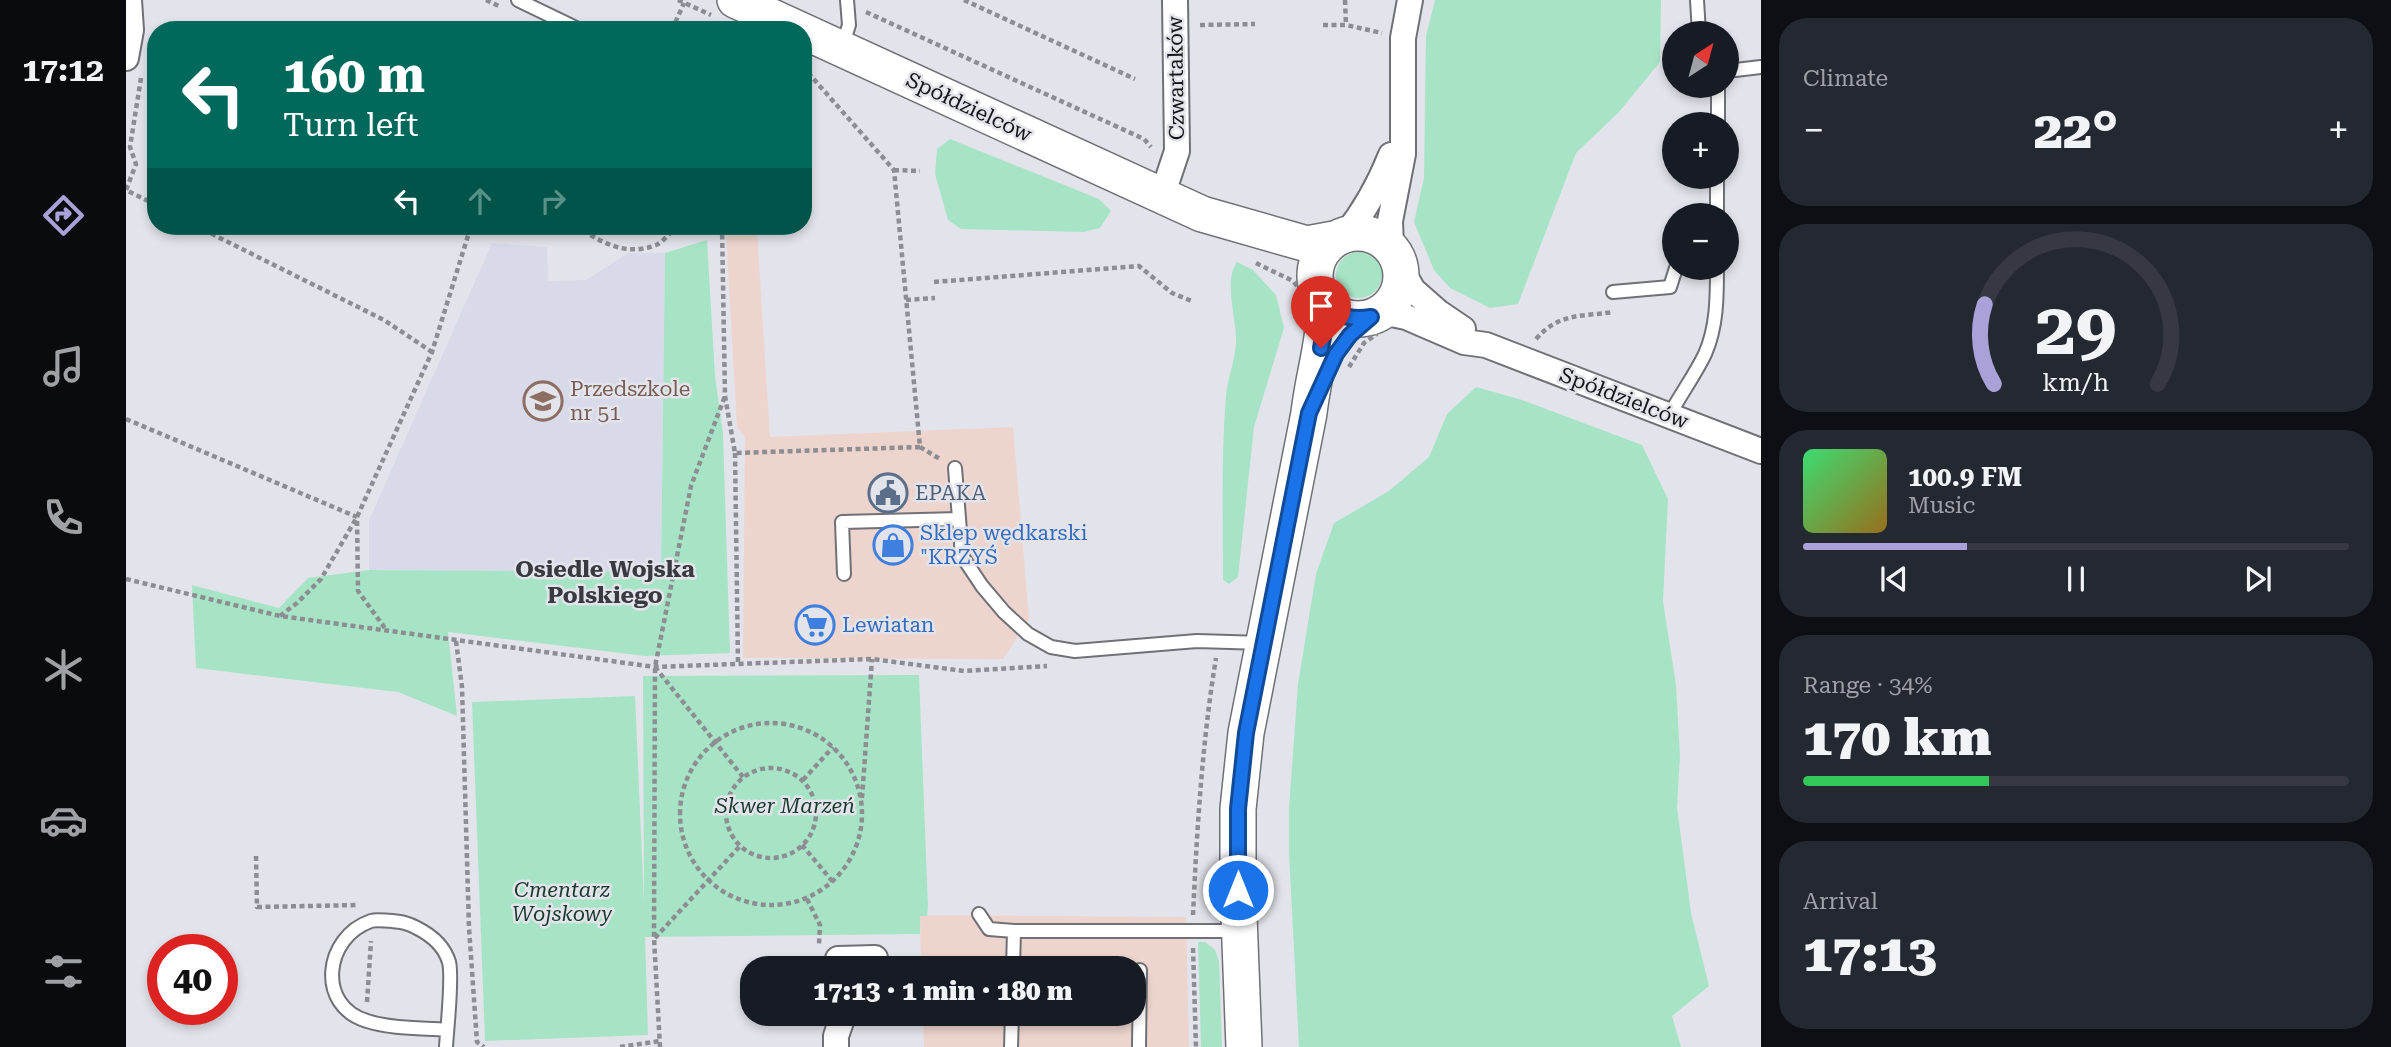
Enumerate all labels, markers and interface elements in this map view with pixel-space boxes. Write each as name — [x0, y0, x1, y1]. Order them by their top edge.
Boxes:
street label: Czwartaków — [1163, 15, 1189, 140]
north arrow — [1662, 21, 1740, 98]
map controls — [1662, 21, 1739, 280]
text: 160 m — [283, 47, 425, 104]
icon: left — [168, 49, 259, 140]
text: 17:12 — [22, 51, 104, 89]
text: Climate — [1803, 65, 1888, 92]
street label: Spółdzielców — [902, 67, 1036, 147]
text: 22° — [2034, 100, 2118, 161]
text: Turn left — [283, 106, 418, 144]
text: − — [1803, 108, 1824, 152]
text: + — [2328, 108, 2349, 152]
button: + — [1662, 112, 1739, 189]
icon: left — [388, 182, 426, 220]
icon: ahead — [461, 182, 499, 220]
icon: right — [534, 182, 572, 220]
icon: directions — [39, 191, 88, 240]
button: − — [1662, 203, 1739, 280]
pin — [1291, 276, 1351, 348]
icon: arrive — [1302, 287, 1340, 325]
text: 29 — [2035, 287, 2117, 372]
icon: music — [39, 342, 88, 391]
street label: Spółdzielców — [1556, 362, 1692, 434]
text: km/h — [2043, 367, 2109, 396]
place label: Przedszkole nr 51 — [570, 377, 690, 425]
school or university icon: Przedszkole nr 51 — [522, 380, 564, 422]
text: 100.9 FM — [1908, 462, 2022, 492]
public building icon: EPAKA — [867, 472, 909, 514]
place label: EPAKA — [915, 481, 986, 505]
text: Music — [1908, 492, 1975, 519]
icon: phone — [39, 493, 88, 542]
place label: Sklep wędkarski "KRZYŚ — [920, 521, 1088, 569]
shop icon: Sklep wędkarski "KRZYŚ — [872, 524, 914, 566]
district label: Osiedle Wojska Polskiego — [515, 556, 695, 609]
icon: previous — [1875, 560, 1913, 598]
icon: pause — [2057, 560, 2095, 598]
icon: next — [2239, 560, 2277, 598]
supermarket icon: Lewiatan — [794, 604, 836, 646]
place label: Lewiatan — [842, 613, 935, 637]
icon: climate — [39, 645, 88, 694]
text: Range · 34% — [1803, 672, 1932, 699]
text: 170 km — [1803, 707, 1991, 768]
park label: Skwer Marzeń — [714, 794, 855, 818]
icon: car — [39, 796, 88, 845]
position arrow — [1201, 853, 1275, 927]
park label: Cmentarz Wojskowy — [512, 878, 612, 926]
text: Arrival — [1803, 888, 1878, 915]
text: 17:13 — [1803, 923, 1937, 984]
speed limit sign: 40 — [147, 934, 238, 1025]
icon: filters — [39, 947, 88, 996]
text: 17:13 · 1 min · 180 m — [813, 976, 1073, 1006]

